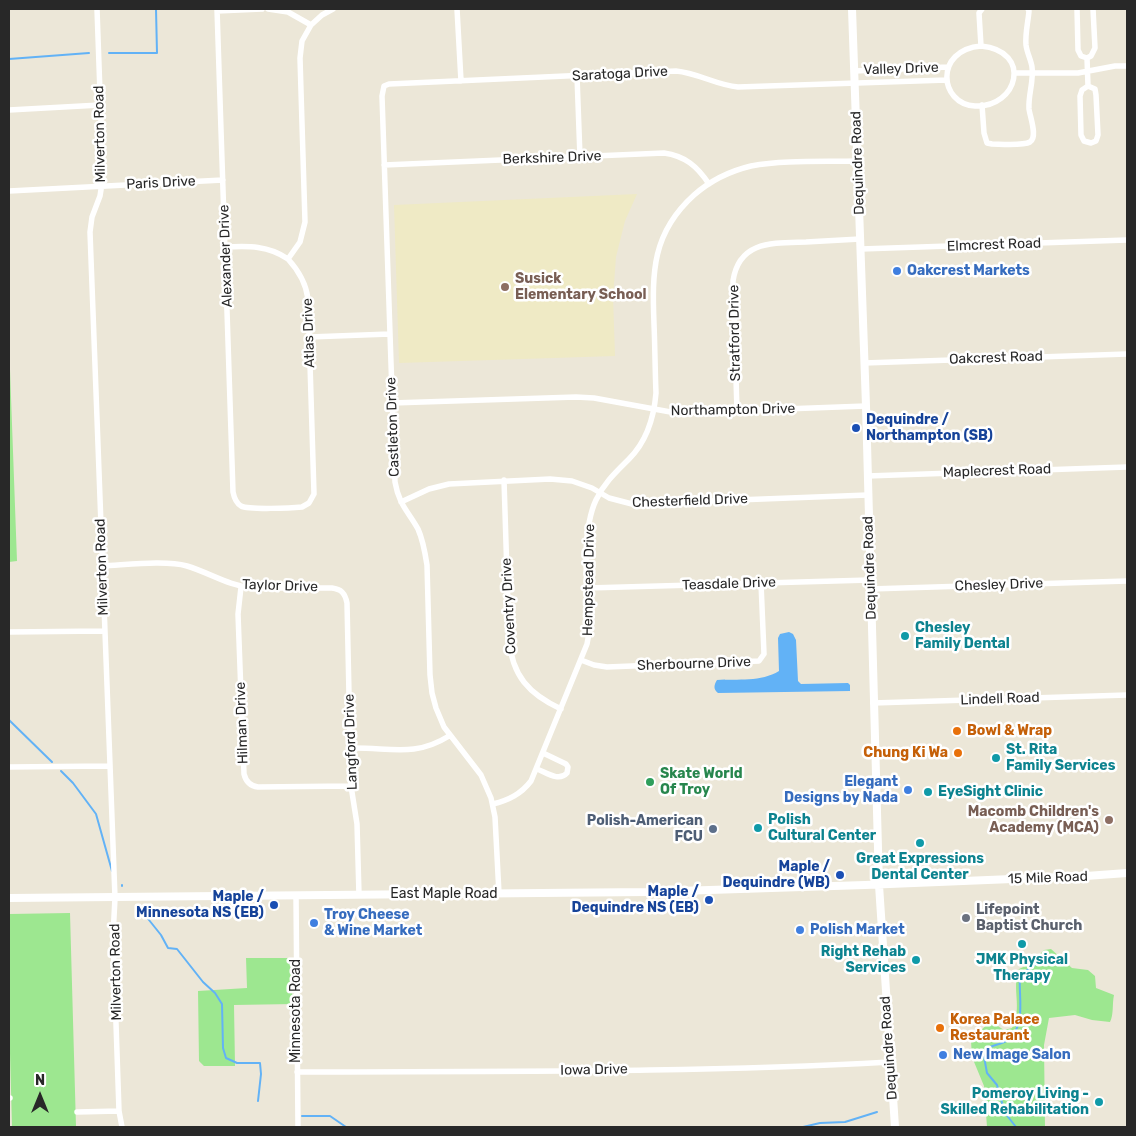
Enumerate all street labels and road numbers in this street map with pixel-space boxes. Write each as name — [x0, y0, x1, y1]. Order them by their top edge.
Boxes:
street label: Valley Drive — [863, 59, 939, 79]
street label: Saratoga Drive — [572, 63, 668, 85]
street label: Milverton Road — [91, 85, 109, 183]
street label: Dequindre Road — [848, 111, 868, 215]
street label: Berkshire Drive — [502, 148, 602, 168]
street label: Paris Drive — [126, 173, 196, 193]
street label: Alexander Drive — [216, 204, 236, 308]
street label: Elmcrest Road — [947, 235, 1041, 255]
street label: Stratford Drive — [726, 285, 744, 381]
street label: Atlas Drive — [299, 298, 319, 368]
street label: Oakcrest Road — [949, 348, 1043, 368]
street label: Castleton Drive — [383, 377, 403, 477]
street label: Northampton Drive — [671, 401, 795, 419]
street label: Maplecrest Road — [943, 461, 1051, 481]
street label: Chesterfield Drive — [632, 491, 748, 511]
street label: Dequindre Road — [860, 516, 880, 620]
street label: Milverton Road — [92, 518, 112, 616]
street label: Hempstead Drive — [580, 524, 598, 636]
street label: Coventry Drive — [498, 557, 520, 655]
street label: Teasdale Drive — [682, 574, 776, 594]
street label: Chesley Drive — [954, 575, 1044, 595]
street label: Taylor Drive — [242, 576, 318, 596]
street label: Sherbourne Drive — [637, 654, 751, 674]
street label: Hilman Drive — [232, 681, 252, 765]
street label: Lindell Road — [960, 689, 1040, 709]
street label: Langford Drive — [341, 694, 361, 790]
street label: 15 Mile Road — [1008, 868, 1088, 888]
street label: East Maple Road — [390, 886, 498, 902]
street label: Milverton Road — [107, 923, 125, 1021]
street label: Minnesota Road — [288, 959, 304, 1063]
street label: Dequindre Road — [877, 995, 901, 1101]
street label: Iowa Drive — [560, 1061, 628, 1079]

